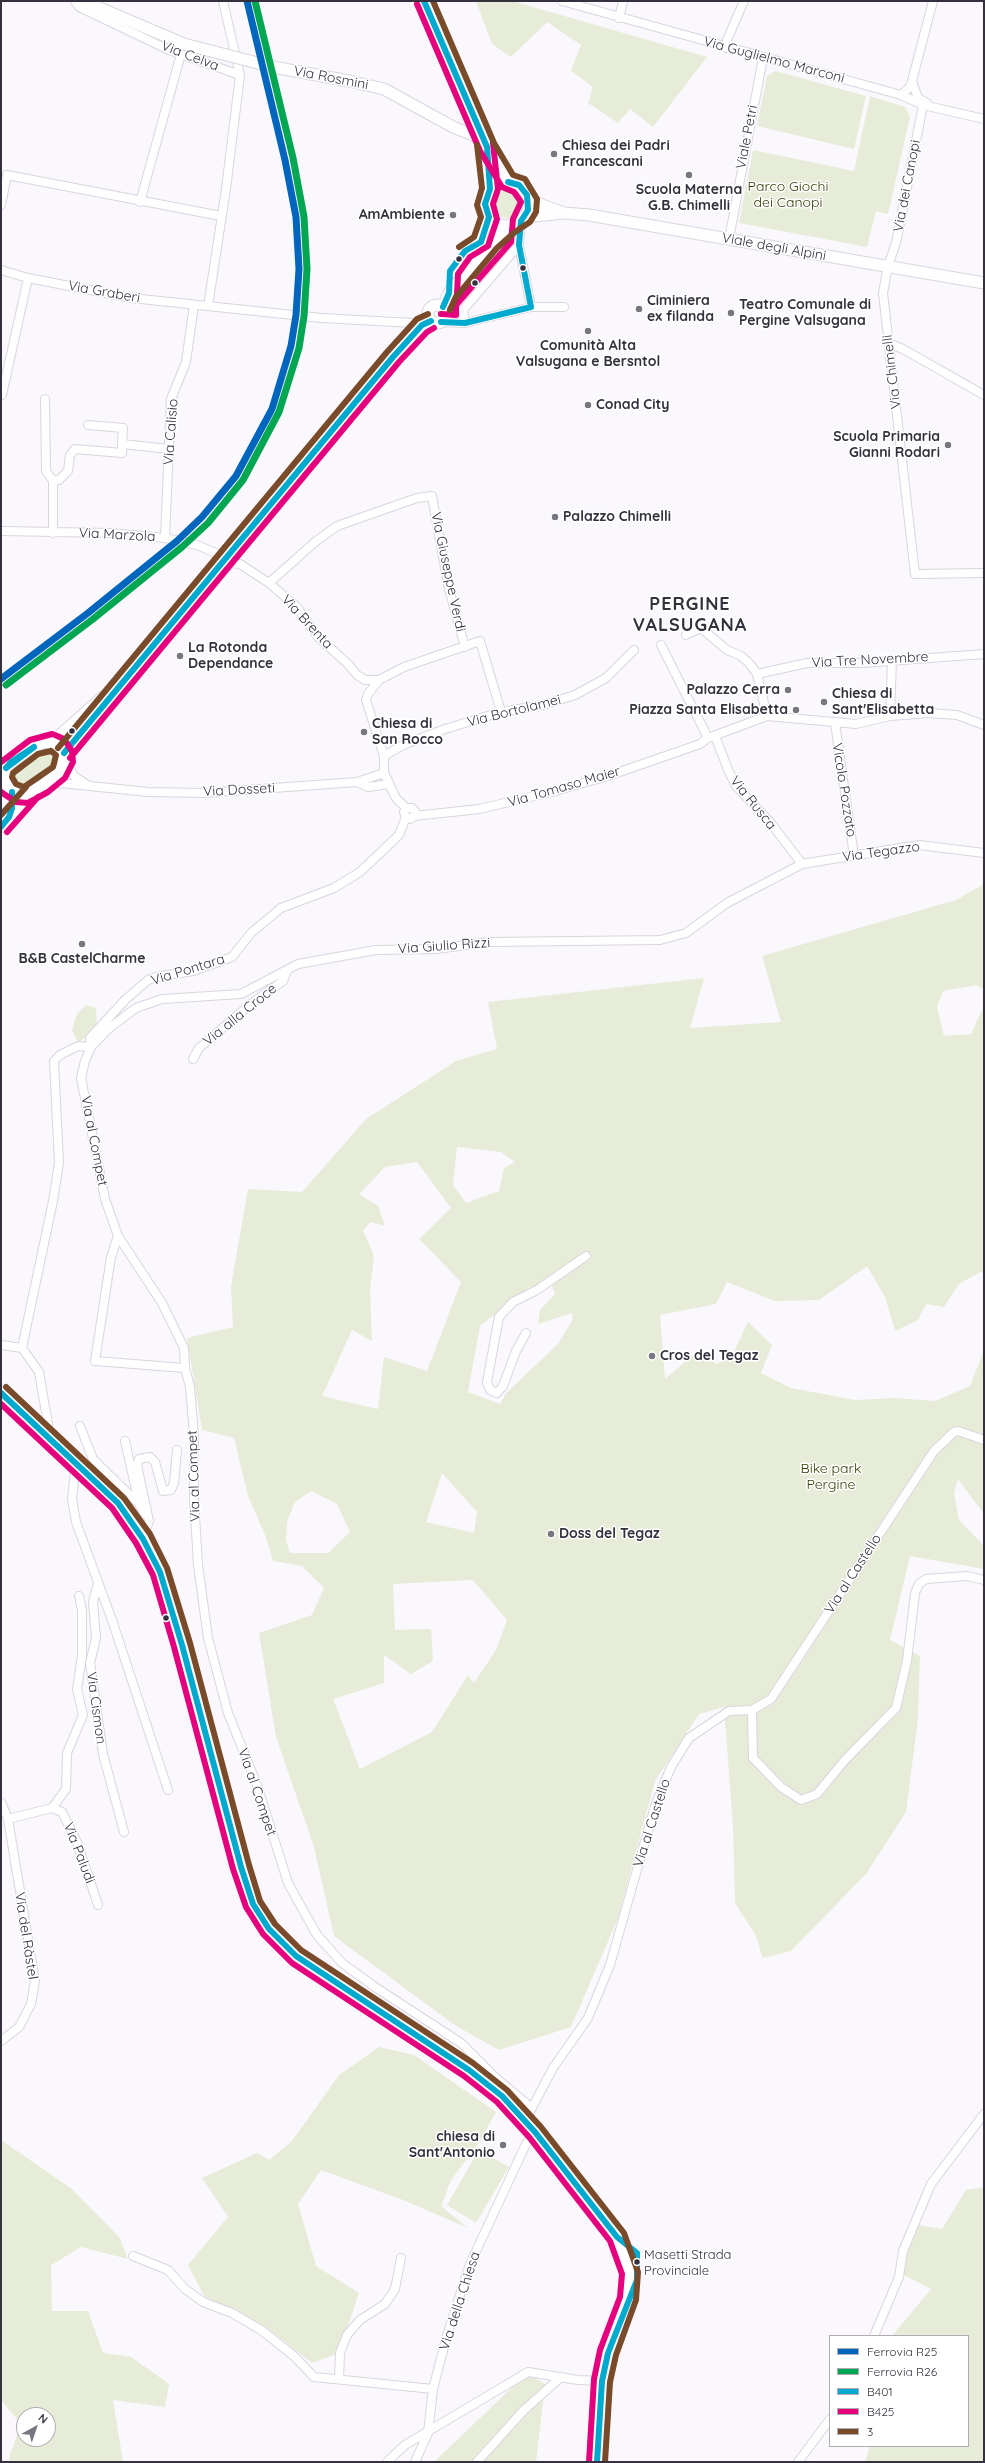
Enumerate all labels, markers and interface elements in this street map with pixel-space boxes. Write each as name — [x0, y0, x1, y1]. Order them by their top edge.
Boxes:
street label: Via Guglielmo Marconi — [702, 33, 846, 87]
street label: Via Celva — [159, 37, 221, 75]
street label: Via Rosmini — [292, 63, 370, 93]
street label: Viale Petri — [733, 104, 761, 170]
place label: Chiesa dei Padri Francescani — [562, 138, 670, 170]
street label: Via dei Canopi — [890, 139, 924, 233]
marker: Chiesa dei Padri Francescani — [549, 149, 559, 159]
marker: Scuola Materna G.B. Chimelli — [684, 170, 694, 180]
park label: Parco Giochi dei Canopi — [748, 179, 828, 212]
place label: Scuola Materna G.B. Chimelli — [636, 182, 742, 214]
place label: AmAmbiente — [359, 207, 445, 223]
marker: AmAmbiente — [448, 210, 458, 220]
street label: Viale degli Alpini — [721, 230, 827, 264]
unlabelled marker — [454, 254, 464, 264]
unlabelled marker — [518, 263, 528, 273]
street label: Via Graberi — [67, 277, 141, 307]
unlabelled marker — [470, 278, 480, 288]
place label: Ciminiera ex filanda — [647, 293, 714, 326]
place label: Teatro Comunale di Pergine Valsugana — [739, 297, 871, 330]
marker: Ciminiera ex filanda — [634, 304, 644, 314]
marker: Teatro Comunale di Pergine Valsugana — [726, 308, 736, 318]
marker: Comunità Alta Valsugana e Bersntol — [583, 326, 593, 336]
street label: Via Chimelli — [879, 334, 905, 410]
place label: Comunità Alta Valsugana e Bersntol — [516, 338, 660, 370]
place label: Conad City — [596, 397, 669, 413]
street label: Via Calisio — [160, 398, 182, 466]
marker: Conad City — [583, 400, 593, 410]
place label: Scuola Primaria Gianni Rodari — [833, 429, 940, 462]
marker: Scuola Primaria Gianni Rodari — [943, 440, 953, 450]
place label: Palazzo Chimelli — [563, 509, 671, 525]
street label: Via Giuseppe Verdi — [427, 511, 469, 633]
marker: Palazzo Chimelli — [550, 512, 560, 522]
street label: Via Marzola — [78, 525, 156, 545]
street label: Via Brenta — [278, 591, 336, 653]
district label: PERGINE VALSUGANA — [633, 594, 747, 636]
place label: La Rotonda Dependance — [188, 640, 273, 672]
street label: Via Tre Novembre — [811, 649, 929, 671]
marker: La Rotonda Dependance — [175, 651, 185, 661]
place label: Palazzo Cerra — [686, 682, 780, 698]
marker: Palazzo Cerra — [783, 685, 793, 695]
place label: Chiesa di Sant'Elisabetta — [832, 686, 934, 718]
street label: Via Bortolamei — [465, 691, 563, 731]
marker: Chiesa di Sant'Elisabetta — [819, 697, 829, 707]
place label: Piazza Santa Elisabetta — [629, 702, 788, 718]
marker: Piazza Santa Elisabetta — [791, 705, 801, 715]
place label: Chiesa di San Rocco — [372, 716, 443, 748]
unlabelled marker — [67, 726, 77, 736]
marker: Chiesa di San Rocco — [359, 727, 369, 737]
street label: Vicolo Pozzato — [828, 742, 860, 838]
street label: Via Tomaso Maier — [506, 763, 622, 811]
street label: Via Rusca — [726, 773, 780, 833]
street label: Via Dosseti — [203, 780, 275, 800]
street label: Via Tegazzo — [841, 838, 921, 866]
street label: Via Giulio Rizzi — [397, 934, 491, 958]
marker: B&B CastelCharme — [77, 939, 87, 949]
place label: B&B CastelCharme — [19, 951, 145, 967]
street label: Via Pontara — [149, 951, 227, 989]
street label: Via alla Croce — [200, 980, 280, 1050]
street label: Via al Compet — [77, 1094, 111, 1188]
place label: Cros del Tegaz — [660, 1348, 758, 1364]
marker: Cros del Tegaz — [647, 1351, 657, 1361]
street label: Via al Compet — [184, 1430, 204, 1522]
park label: Bike park Pergine — [801, 1461, 861, 1494]
place label: Doss del Tegaz — [559, 1526, 660, 1542]
marker: Doss del Tegaz — [546, 1529, 556, 1539]
street label: Via al Castello — [821, 1531, 885, 1617]
unlabelled marker — [161, 1613, 171, 1623]
street label: Via Cismon — [83, 1671, 109, 1745]
street label: Via al Compet — [234, 1746, 280, 1838]
street label: Via al Castello — [630, 1777, 674, 1869]
street label: Via Paludi — [60, 1820, 98, 1886]
street label: Via del Ràstel — [11, 1891, 41, 1981]
place label: chiesa di Sant'Antonio — [409, 2129, 495, 2162]
marker: chiesa di Sant'Antonio — [498, 2140, 508, 2150]
place label: Masetti Strada Provinciale — [644, 2247, 731, 2278]
street label: Via della Chiesa — [436, 2249, 484, 2353]
marker: Masetti Strada Provinciale — [632, 2257, 642, 2267]
legend — [829, 2335, 969, 2447]
text: Ferrovia R25 — [867, 2344, 937, 2359]
text: Ferrovia R26 — [867, 2364, 937, 2379]
text: B401 — [867, 2384, 893, 2399]
text: B425 — [867, 2404, 894, 2419]
north arrow — [16, 2407, 56, 2447]
text: N — [35, 2411, 51, 2427]
text: 3 — [867, 2424, 873, 2439]

